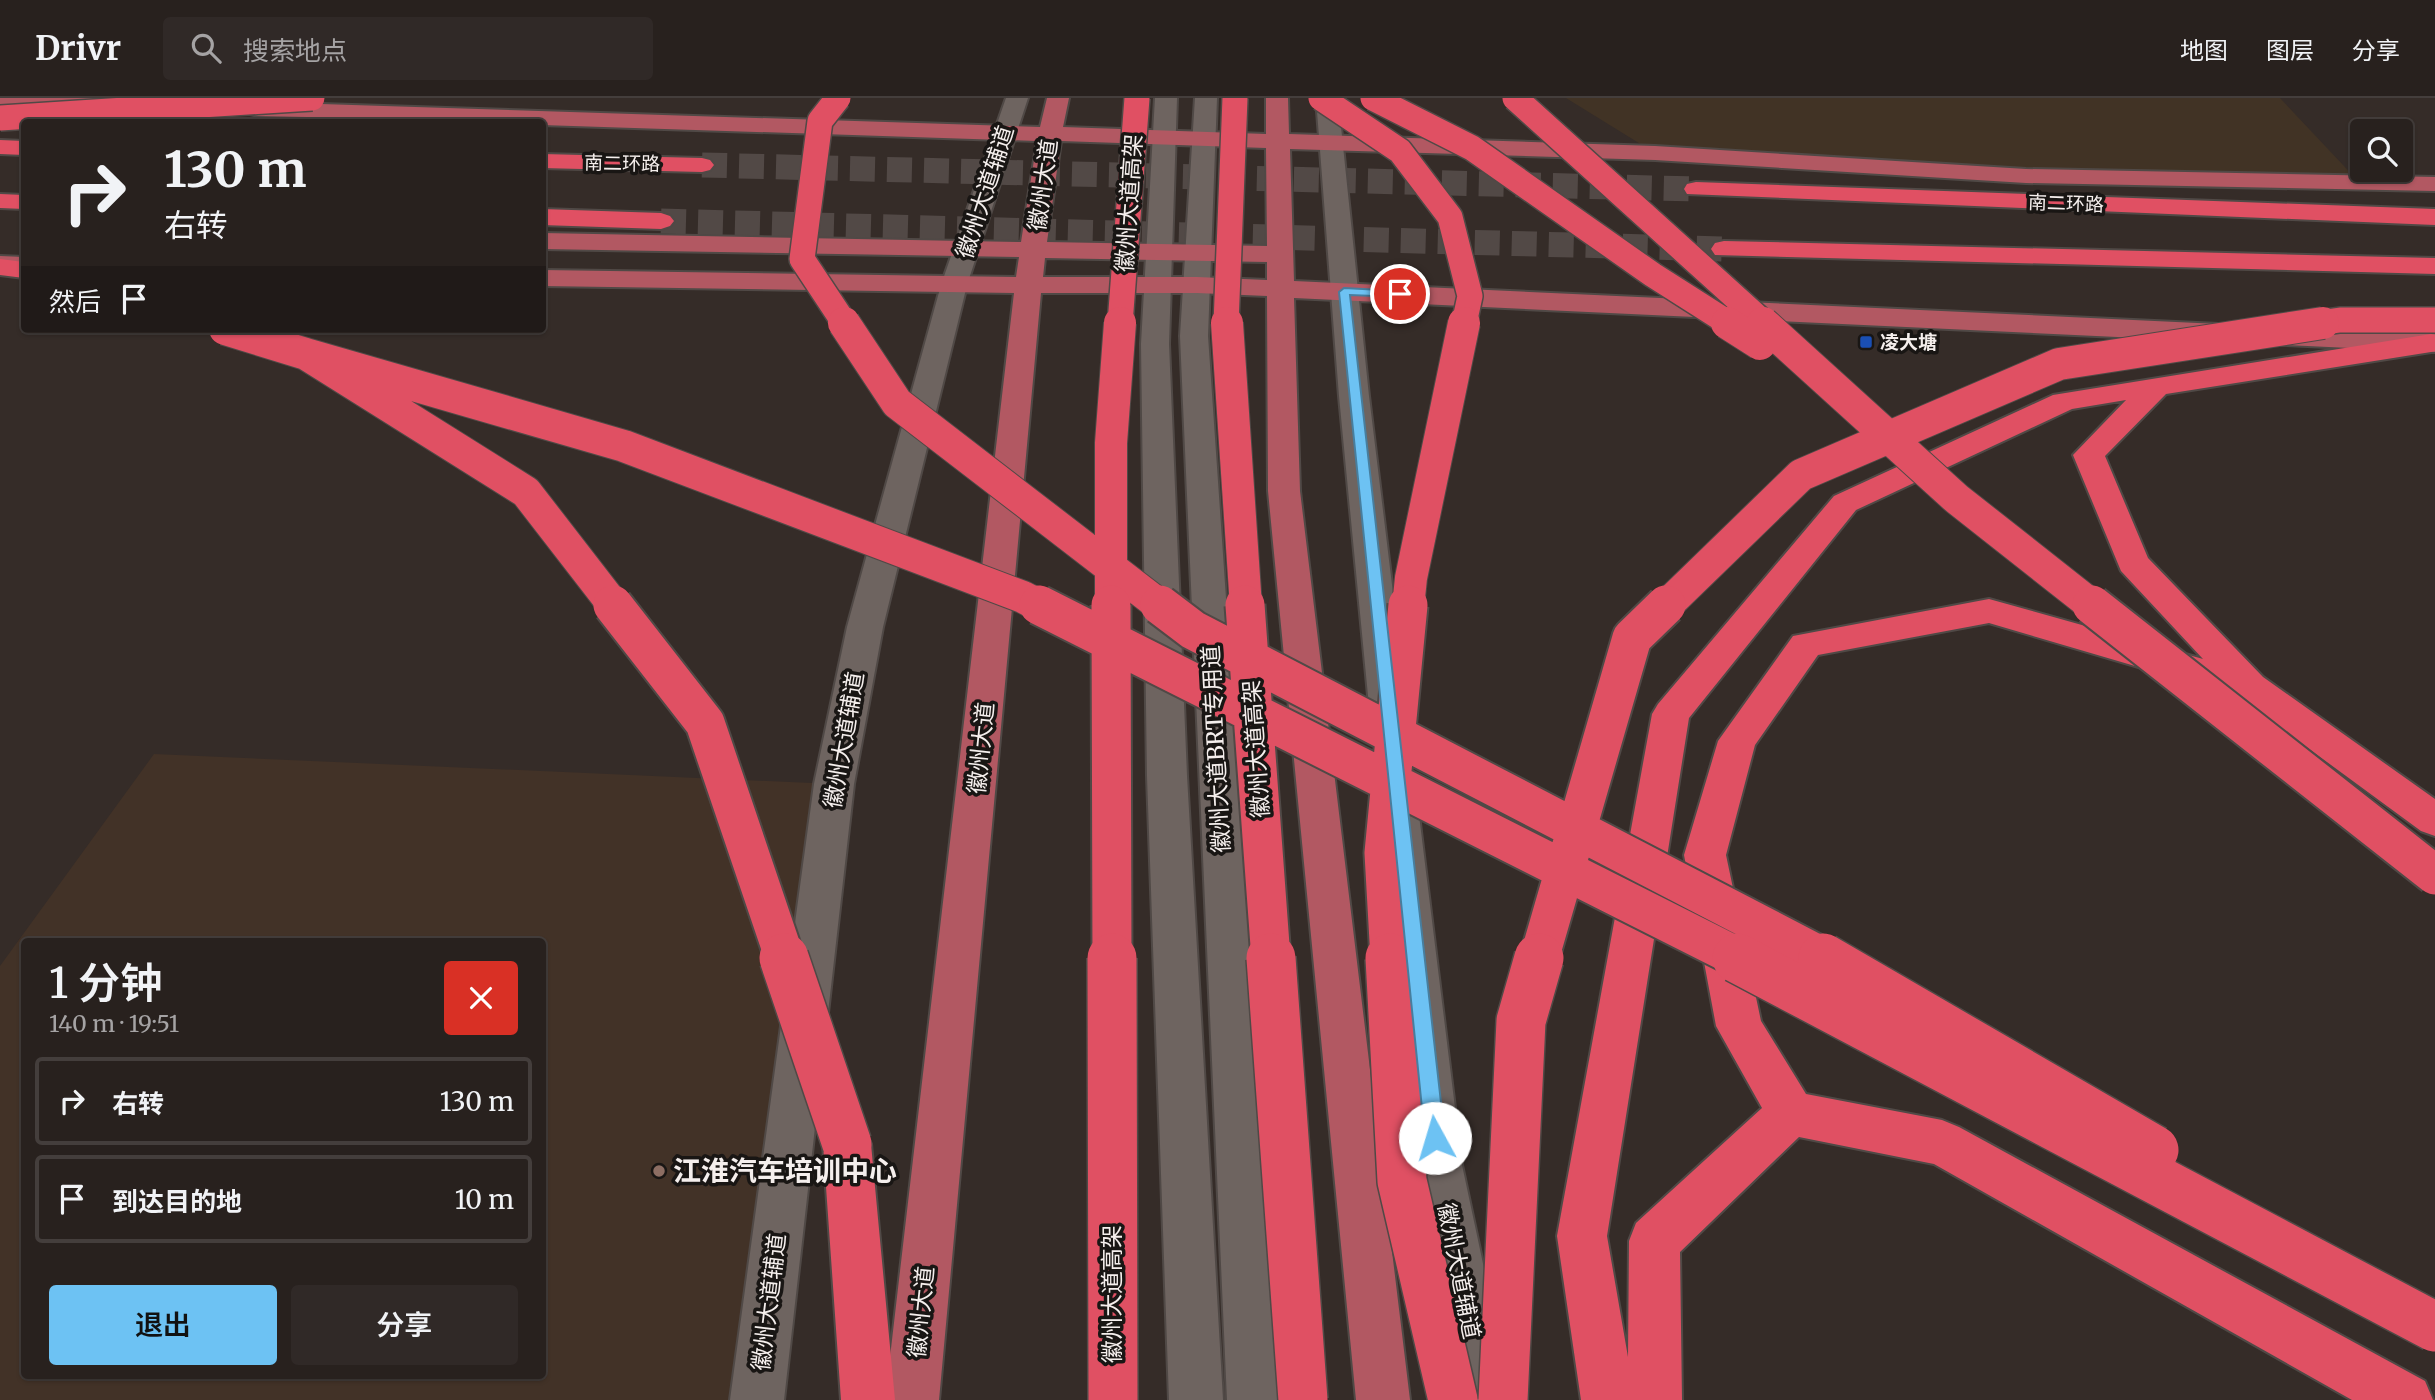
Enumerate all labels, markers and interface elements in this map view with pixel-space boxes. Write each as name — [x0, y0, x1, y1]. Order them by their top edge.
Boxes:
search box — [163, 17, 653, 80]
text: Drivr — [35, 28, 121, 69]
icon: search — [187, 29, 225, 67]
text: 搜索地点 — [243, 34, 347, 67]
text: 地图 — [2180, 35, 2228, 66]
text: 图层 — [2266, 35, 2314, 66]
text: 分享 — [2352, 35, 2400, 66]
map controls — [2350, 119, 2413, 182]
button: search — [2350, 119, 2413, 182]
street label: 徽州大道辅道 — [949, 122, 1020, 262]
street label: 徽州大道高架 — [1109, 133, 1148, 273]
street label: 徽州大道 — [1022, 137, 1063, 233]
text: 130 m — [164, 139, 307, 200]
icon: right — [49, 147, 140, 238]
street label: 南二环路 — [584, 150, 660, 176]
street label: 南二环路 — [2028, 190, 2104, 216]
text: 右转 — [164, 206, 228, 246]
pin — [1370, 264, 1430, 324]
icon: arrive — [1381, 275, 1419, 313]
icon: arrive — [115, 280, 153, 318]
text: 然后 — [49, 285, 101, 318]
place label: 凌大塘 — [1880, 330, 1937, 354]
marker: 凌大塘 — [1858, 334, 1874, 350]
street label: 徽州大道BRT专用道 — [1196, 644, 1235, 854]
street label: 徽州大道辅道 — [817, 669, 870, 810]
street label: 徽州大道高架 — [1236, 679, 1275, 819]
street label: 徽州大道 — [961, 701, 1000, 795]
text: 1 分钟 — [49, 957, 162, 1009]
button: close — [444, 961, 518, 1035]
text: 140 m · 19:51 — [49, 1009, 179, 1038]
icon: right — [53, 1082, 91, 1120]
text: 130 m — [440, 1085, 514, 1118]
text: 右转 — [112, 1087, 164, 1120]
position arrow — [1398, 1101, 1472, 1175]
place label: 江淮汽车培训中心 — [673, 1153, 897, 1189]
marker: 江淮汽车培训中心 — [651, 1163, 667, 1179]
icon: arrive — [53, 1180, 91, 1218]
text: 10 m — [455, 1183, 514, 1216]
text: 到达目的地 — [112, 1185, 242, 1218]
street label: 徽州大道辅道 — [1432, 1200, 1487, 1341]
street label: 徽州大道高架 — [1097, 1225, 1126, 1363]
street label: 徽州大道辅道 — [746, 1232, 791, 1372]
street label: 徽州大道 — [901, 1265, 940, 1359]
button: 退出 — [49, 1285, 277, 1365]
button: 分享 — [291, 1285, 518, 1365]

